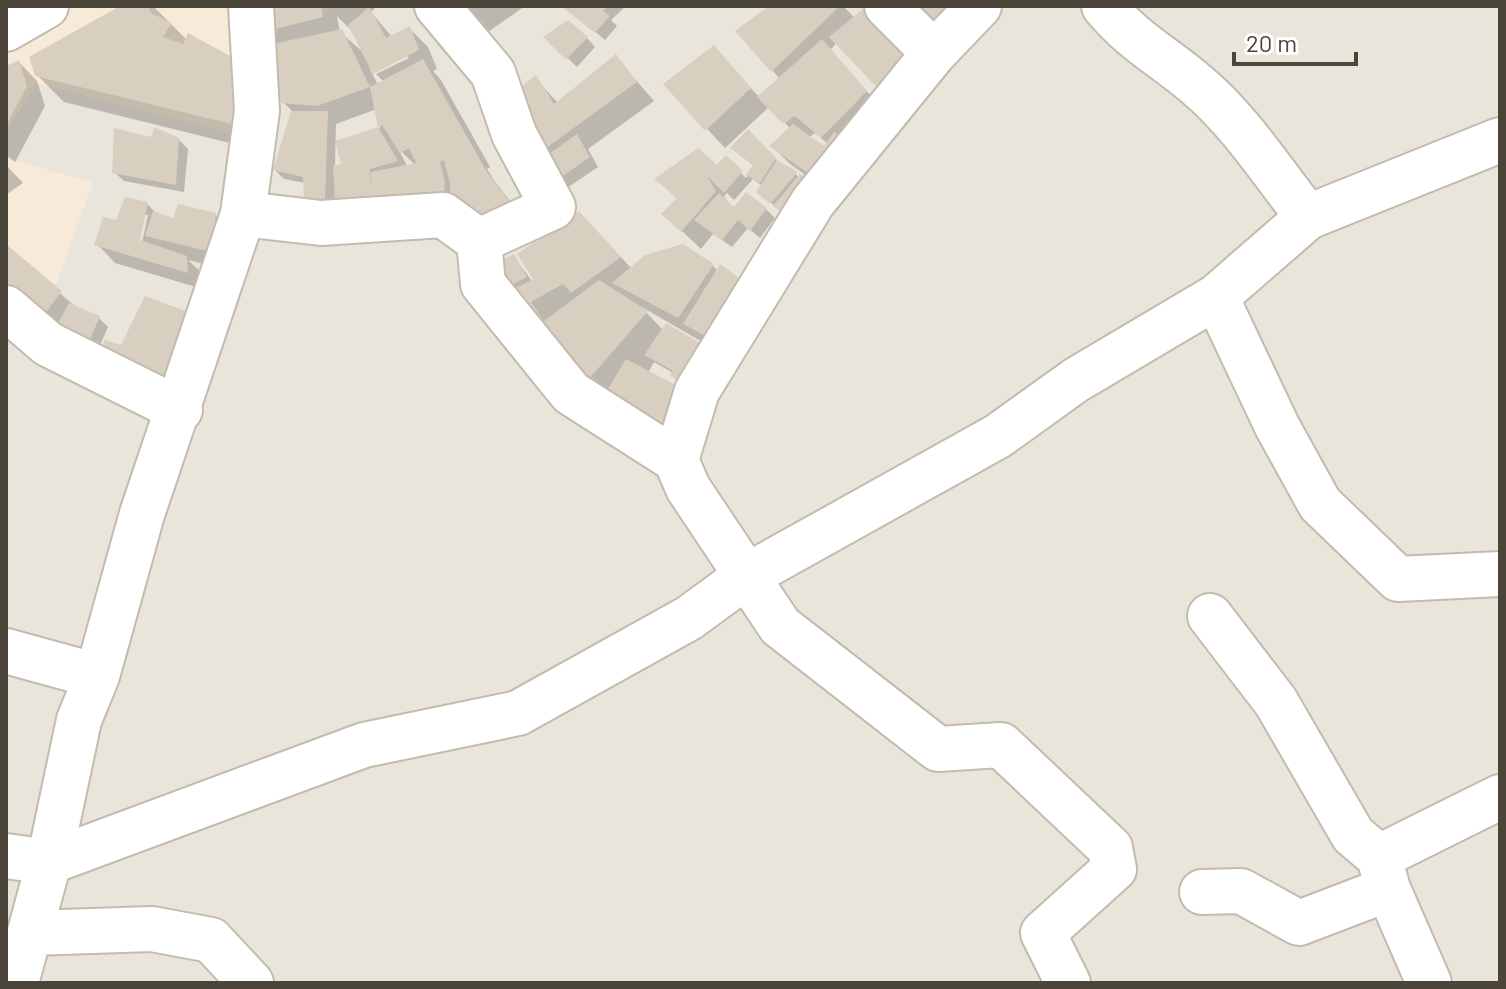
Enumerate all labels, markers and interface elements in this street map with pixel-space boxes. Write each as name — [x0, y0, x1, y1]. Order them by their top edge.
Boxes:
scale bar — [1234, 16, 1356, 66]
text: 20 m — [1246, 28, 1297, 57]

